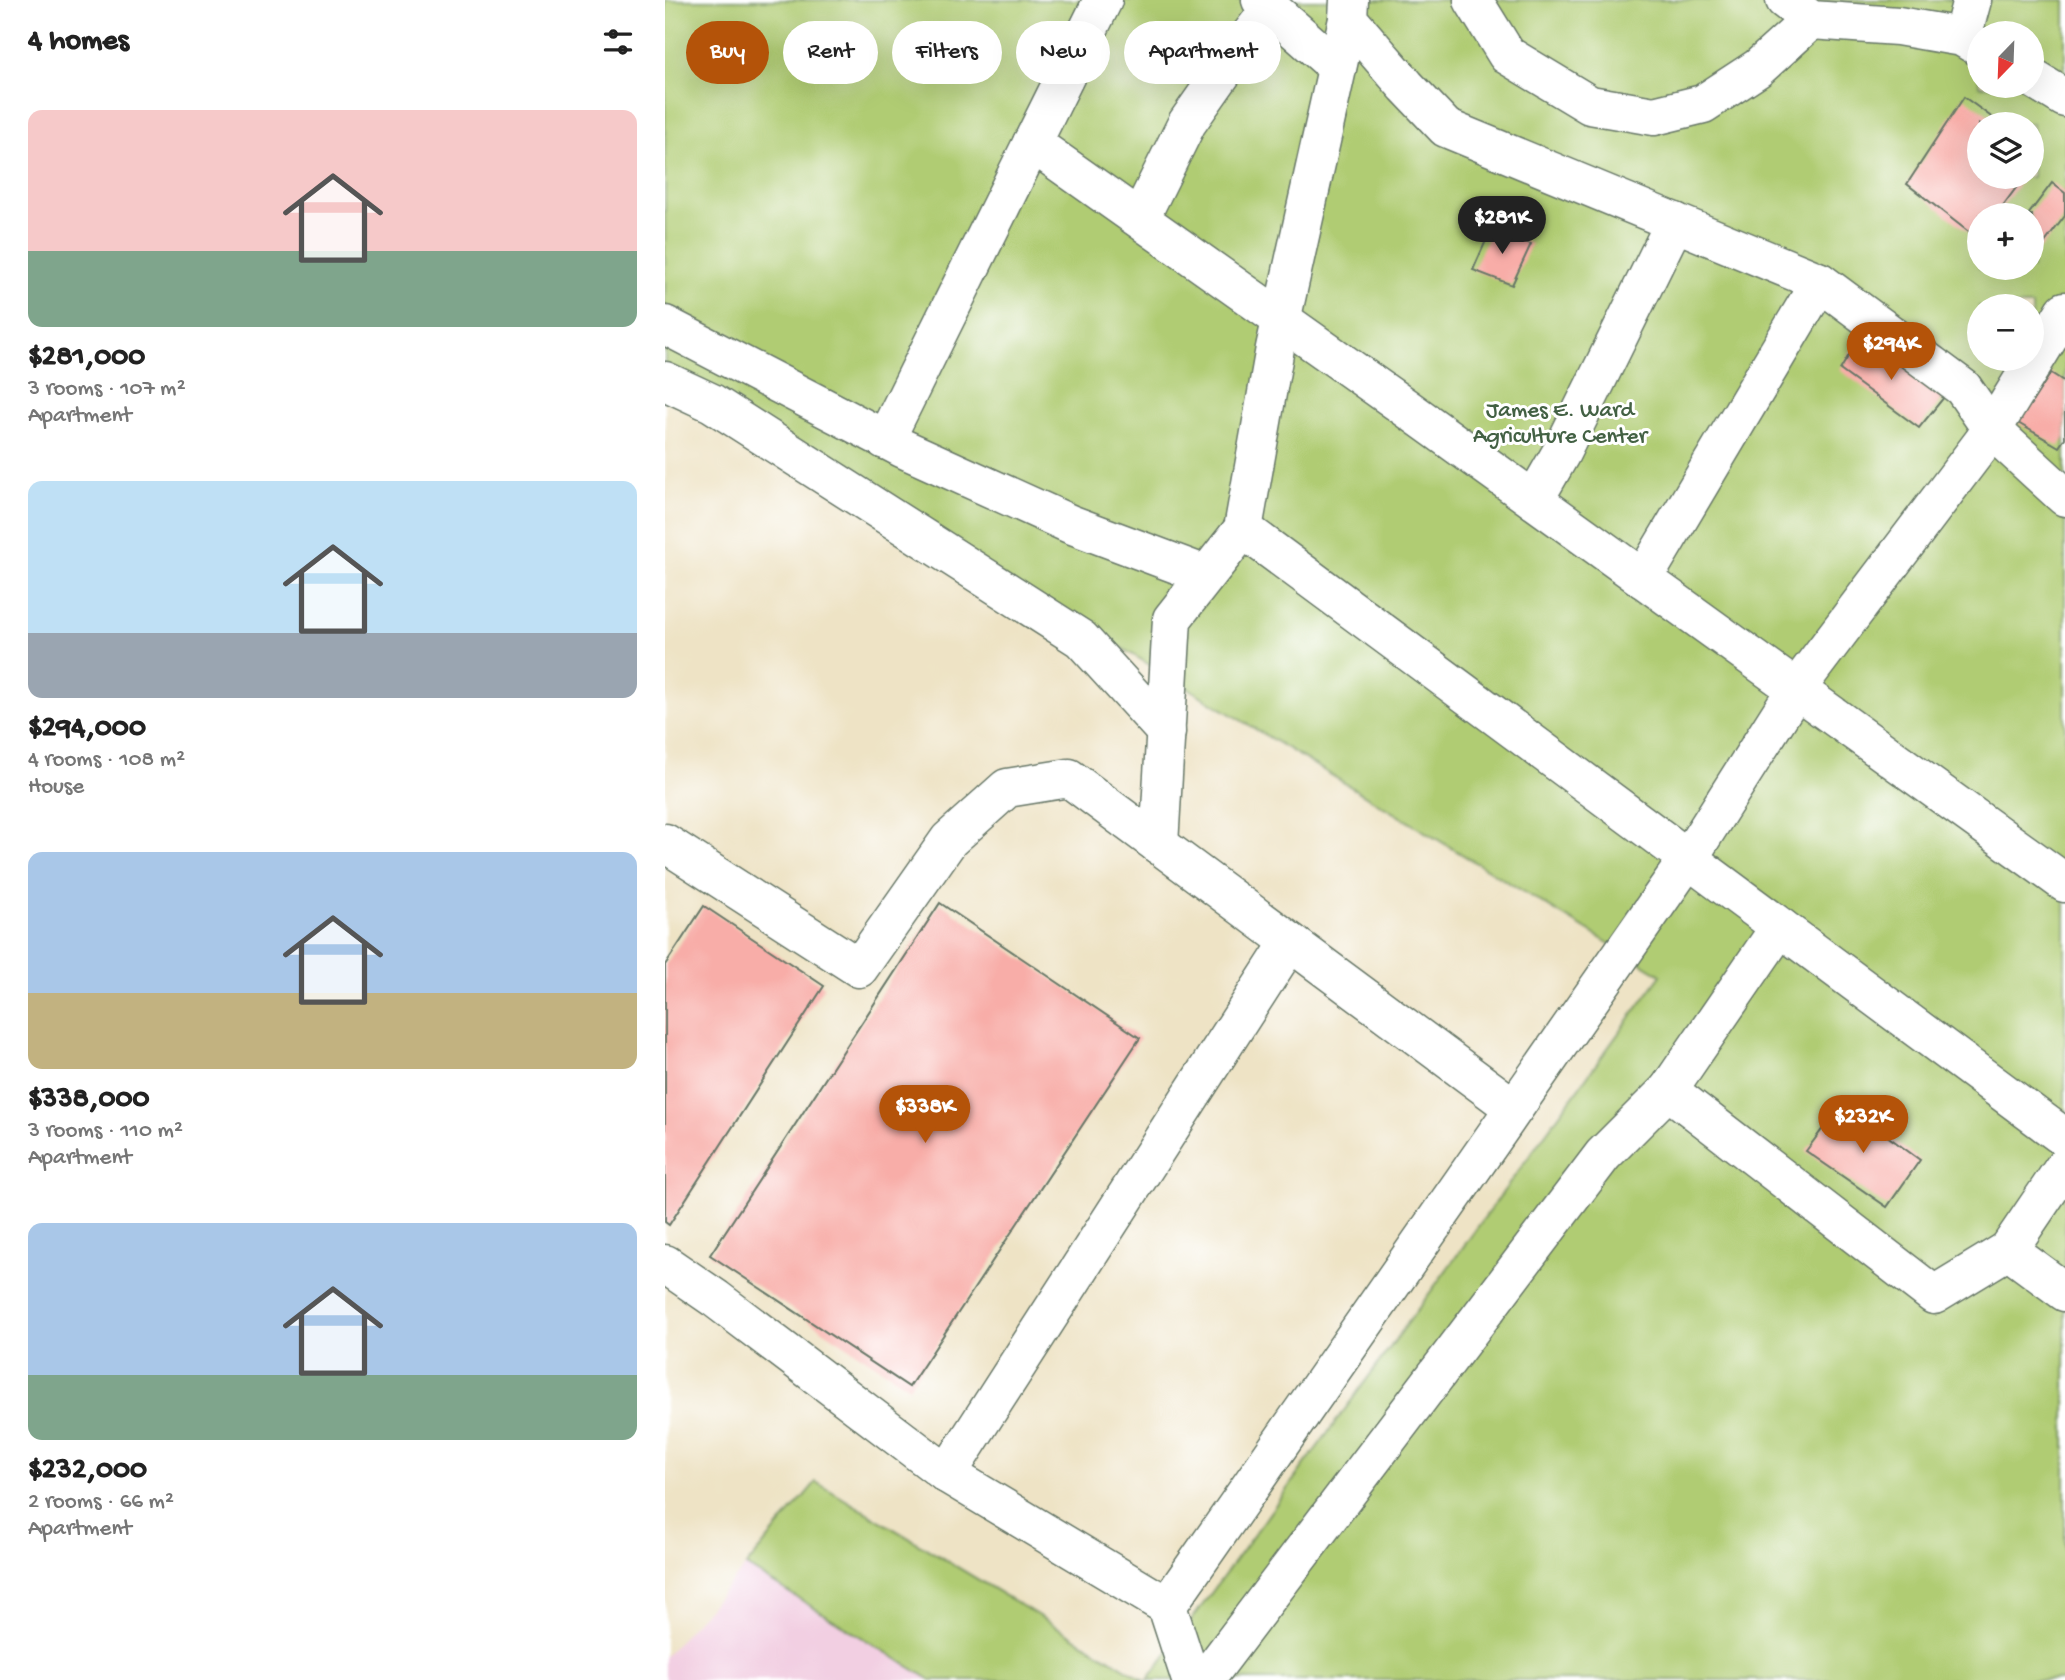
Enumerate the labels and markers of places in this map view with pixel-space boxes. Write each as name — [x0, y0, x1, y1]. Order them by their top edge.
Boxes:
pin: $281K — [1453, 196, 1551, 256]
pin: $294K — [1842, 322, 1940, 382]
pin: $338K — [876, 1086, 974, 1145]
pin: $232K — [1814, 1096, 1912, 1155]

